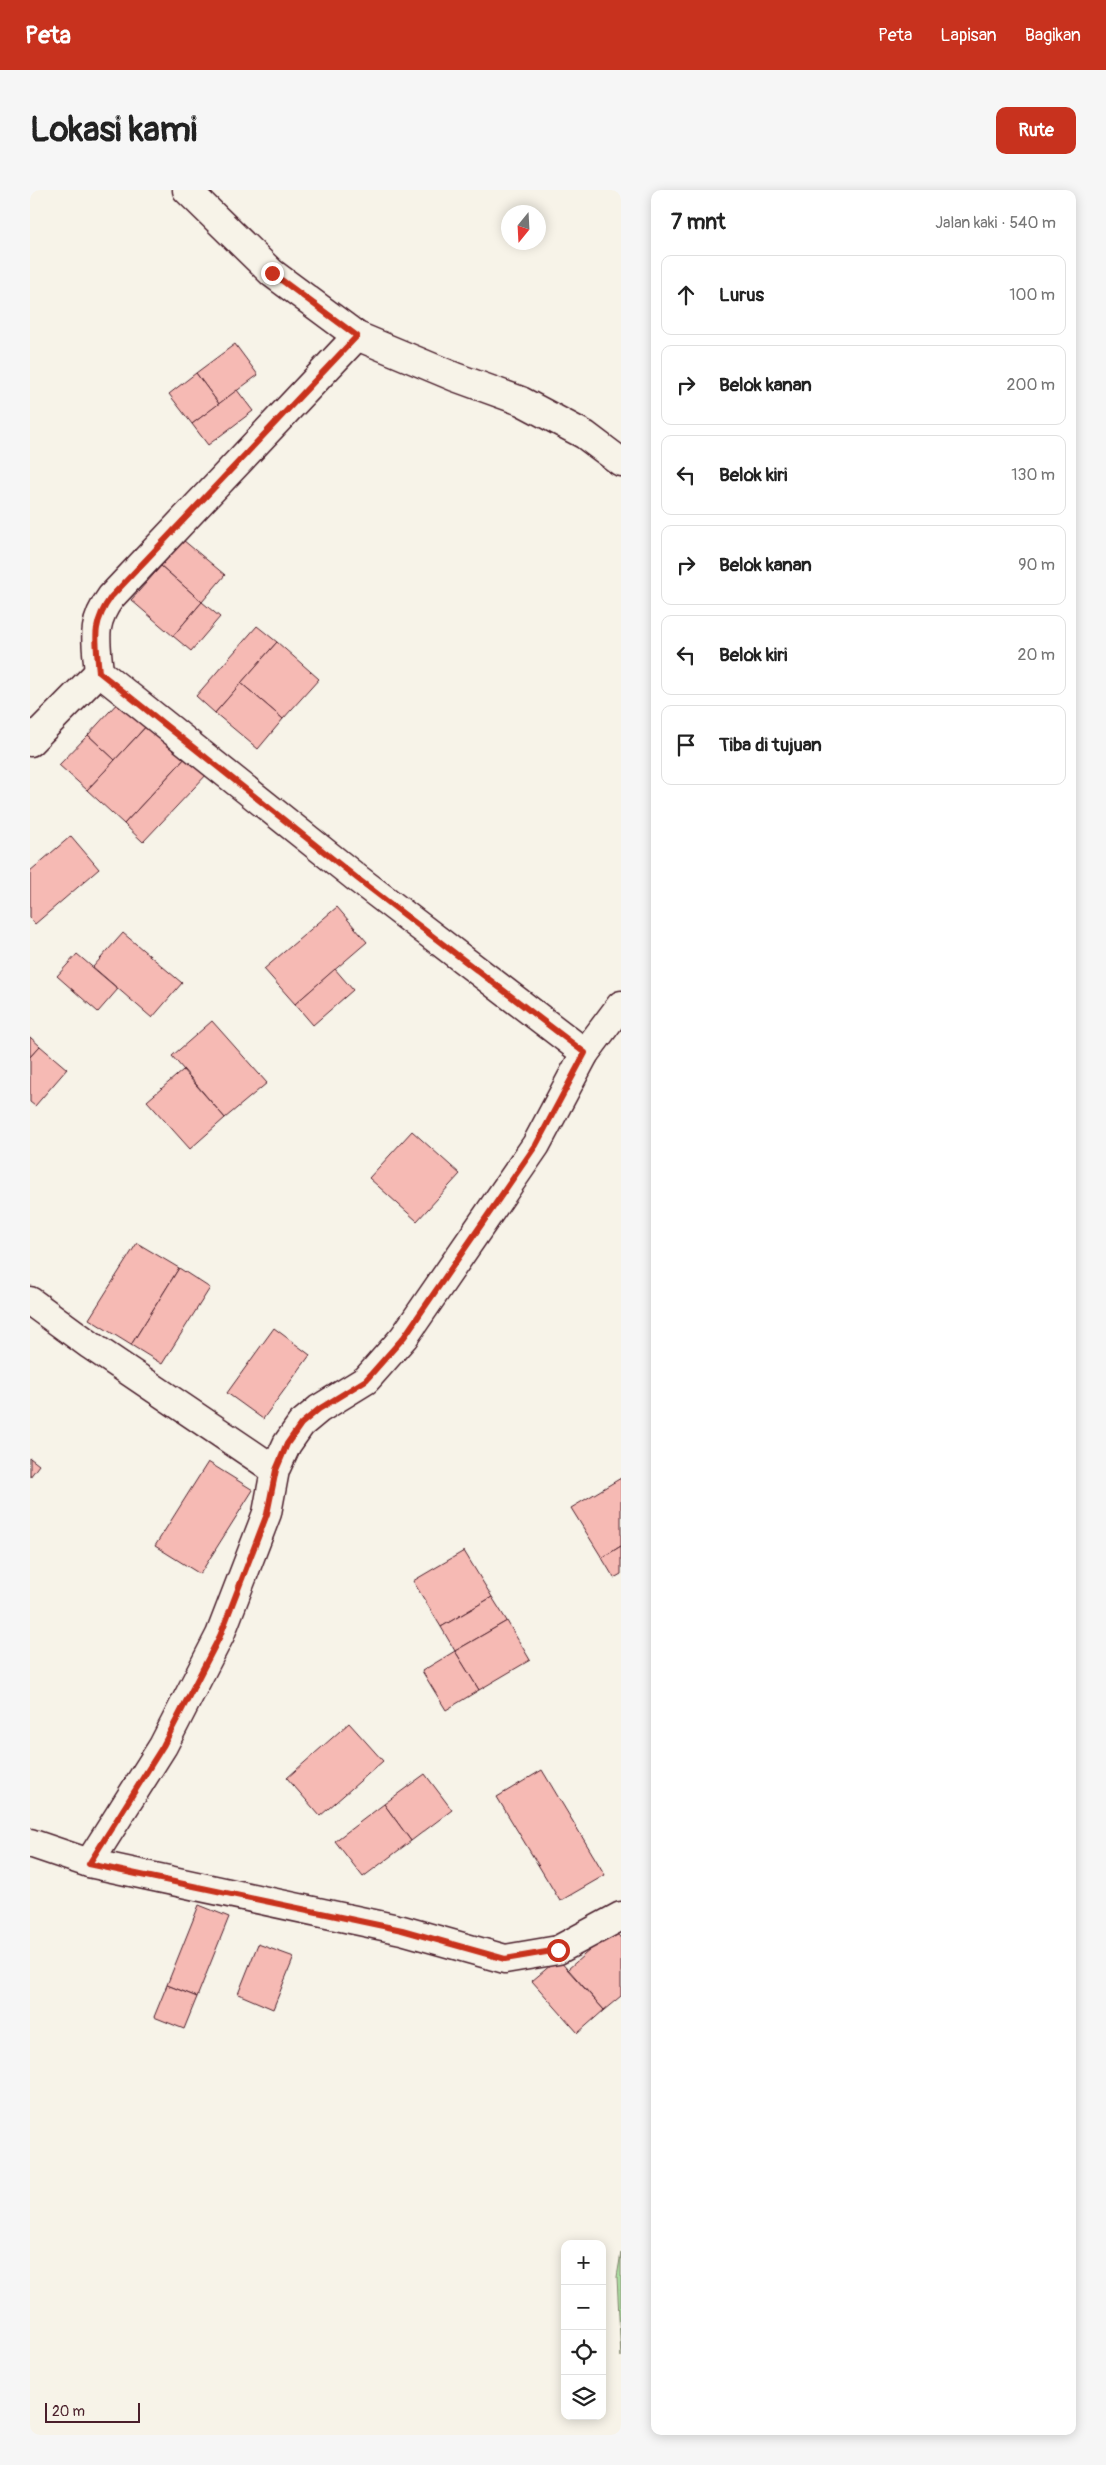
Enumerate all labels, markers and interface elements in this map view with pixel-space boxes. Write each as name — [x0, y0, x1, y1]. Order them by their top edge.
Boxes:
text: Peta — [25, 21, 71, 50]
text: Peta — [878, 24, 912, 47]
text: Lapisan — [940, 24, 997, 47]
text: Bagikan — [1025, 24, 1081, 47]
button: Rute — [996, 107, 1076, 154]
text: Lokasi kami — [30, 108, 197, 152]
north arrow — [501, 205, 546, 250]
text: 7 mnt — [671, 209, 725, 236]
text: Jalan kaki · 540 m — [935, 213, 1056, 233]
route end — [261, 262, 284, 285]
icon: ahead — [672, 281, 700, 309]
text: Lurus — [719, 283, 764, 307]
text: 100 m — [1009, 285, 1055, 305]
icon: right — [672, 371, 700, 399]
text: Belok kanan — [719, 373, 812, 397]
text: 200 m — [1007, 375, 1055, 395]
icon: left — [672, 461, 700, 489]
text: Belok kiri — [719, 463, 787, 487]
text: 130 m — [1011, 465, 1055, 485]
icon: right — [672, 551, 700, 579]
text: Belok kanan — [719, 553, 812, 577]
text: 90 m — [1018, 555, 1055, 575]
icon: left — [672, 641, 700, 669]
text: Belok kiri — [719, 643, 787, 667]
text: 20 m — [1017, 645, 1055, 665]
icon: arrive — [672, 731, 700, 759]
text: Tiba di tujuan — [719, 733, 822, 757]
route start — [547, 1939, 570, 1962]
map controls — [561, 2240, 606, 2420]
button: + — [561, 2240, 606, 2285]
button: − — [561, 2285, 606, 2330]
button: locate — [561, 2330, 606, 2375]
button: layers — [561, 2375, 606, 2420]
scale bar — [45, 2400, 140, 2423]
text: 20 m — [52, 2403, 85, 2420]

